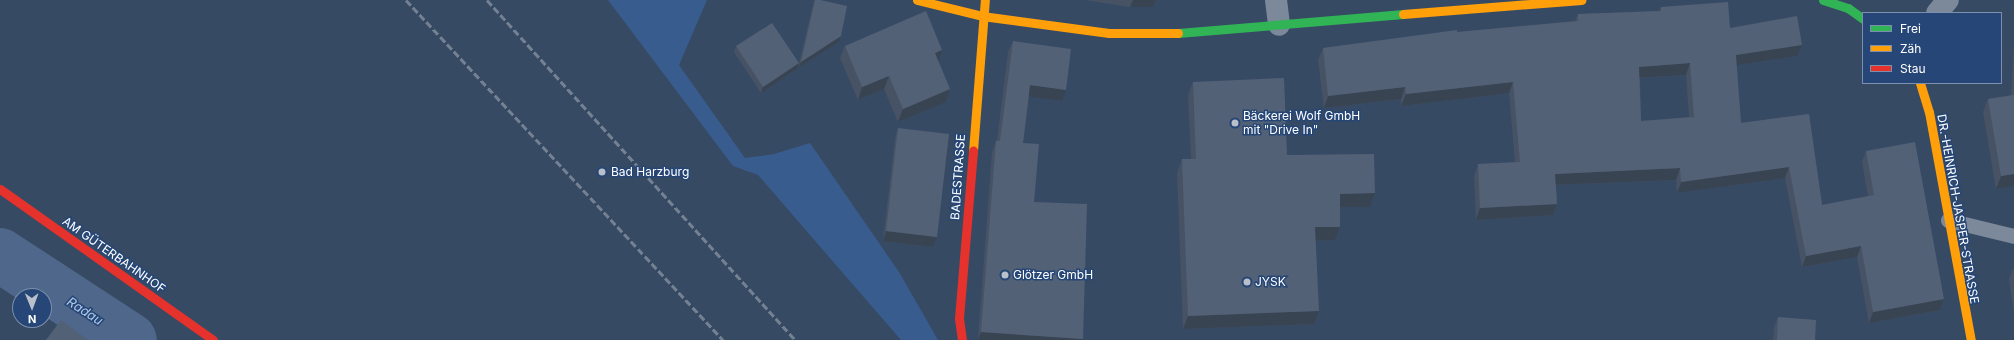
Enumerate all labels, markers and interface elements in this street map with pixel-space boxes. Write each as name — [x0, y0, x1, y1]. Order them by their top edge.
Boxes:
legend — [1862, 12, 2002, 84]
text: Frei — [1900, 21, 1921, 36]
text: Zäh — [1900, 41, 1921, 56]
text: Stau — [1900, 61, 1926, 76]
place label: Bäckerei Wolf GmbH mit "Drive In" — [1243, 109, 1360, 137]
street label: DR.-HEINRICH-JASPER-STRASSE — [1934, 113, 1982, 305]
marker: Bäckerei Wolf GmbH mit "Drive In" — [1230, 118, 1240, 128]
street label: BADESTRASSE — [948, 134, 968, 220]
place label: Bad Harzburg — [611, 165, 689, 179]
marker: Bad Harzburg — [596, 166, 608, 178]
street label: AM GÜTERBAHNHOF — [60, 214, 168, 296]
place label: Glötzer GmbH — [1013, 268, 1093, 282]
marker: Glötzer GmbH — [1000, 270, 1010, 280]
place label: JYSK — [1255, 275, 1286, 289]
marker: JYSK — [1242, 277, 1252, 287]
north arrow — [12, 288, 52, 328]
water label: Radau — [64, 294, 106, 328]
text: N — [28, 312, 37, 326]

